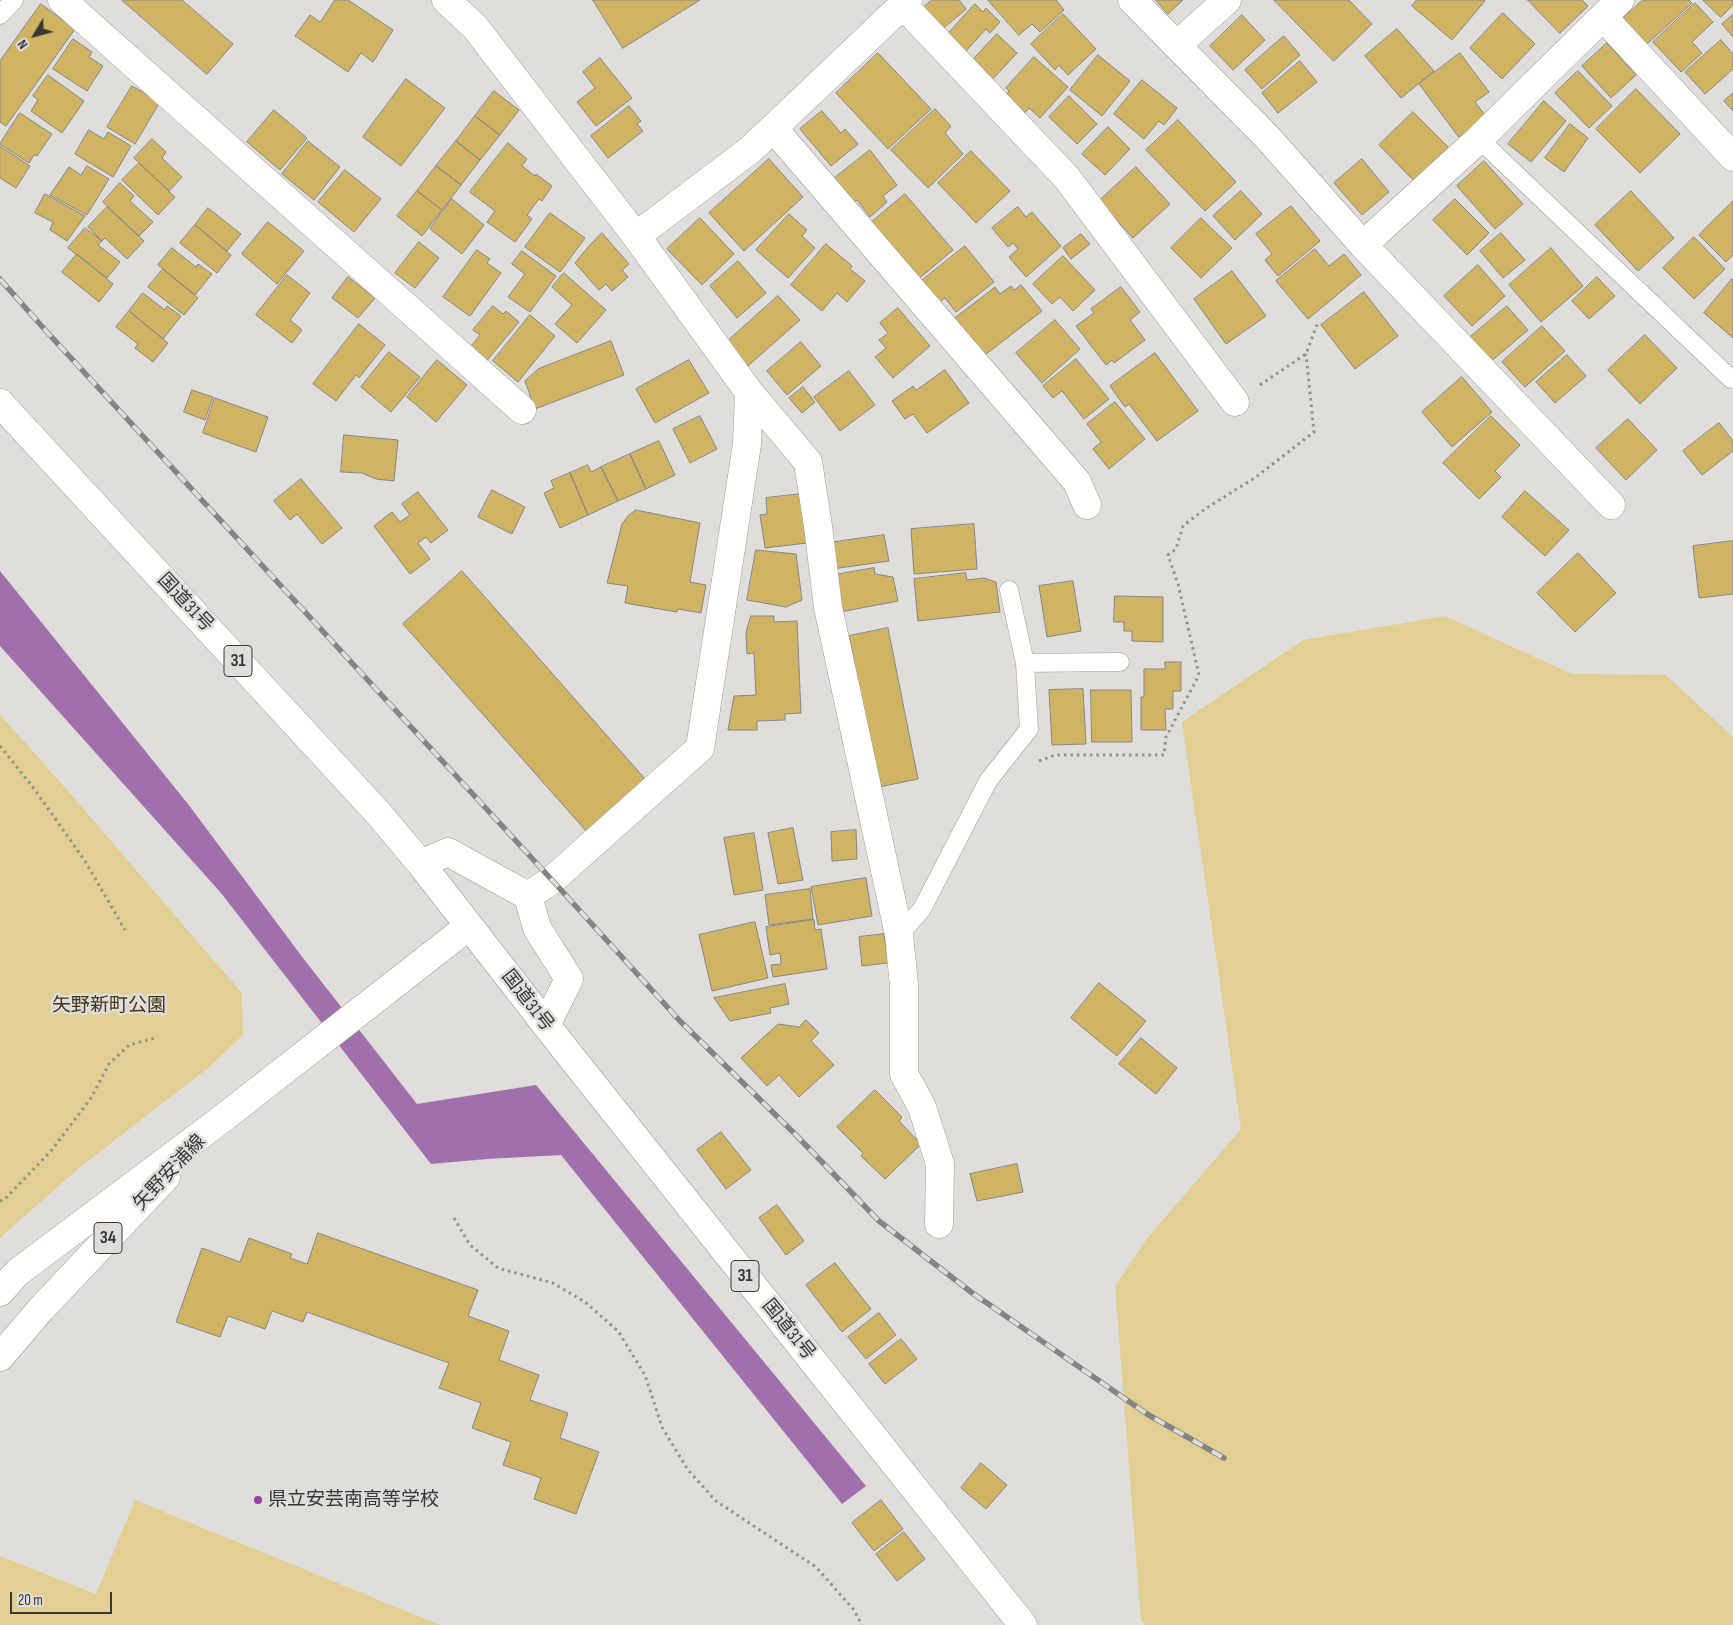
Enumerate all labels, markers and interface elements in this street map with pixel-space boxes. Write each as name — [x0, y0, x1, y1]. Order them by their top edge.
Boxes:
north arrow — [10, 10, 60, 60]
text: N — [14, 36, 32, 52]
street label: 国道31号 — [152, 569, 218, 637]
road number: 31 — [224, 646, 252, 676]
street label: 国道31号 — [496, 966, 558, 1036]
park label: 矢野新町公園 — [52, 995, 166, 1017]
street label: 矢野安浦線 — [129, 1130, 211, 1216]
road number: 34 — [94, 1222, 122, 1254]
road number: 31 — [731, 1260, 759, 1292]
street label: 国道31号 — [757, 1295, 819, 1365]
place label: 県立安芸南高等学校 — [268, 1489, 439, 1511]
marker: 県立安芸南高等学校 — [252, 1494, 264, 1506]
scale bar — [12, 1582, 115, 1614]
text: 20 m — [18, 1591, 43, 1610]

